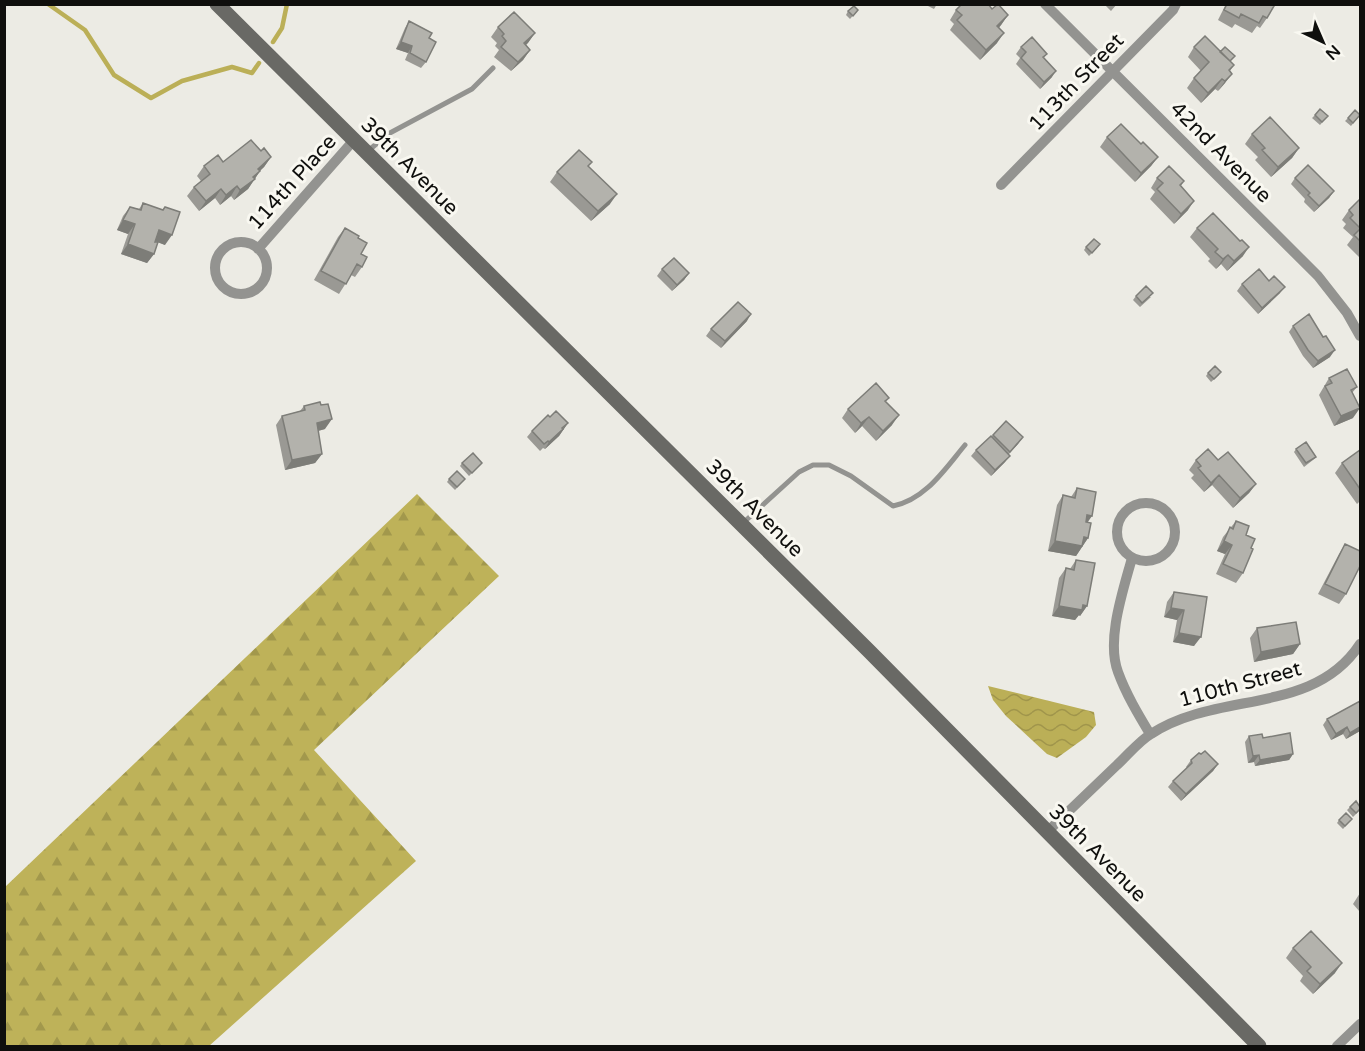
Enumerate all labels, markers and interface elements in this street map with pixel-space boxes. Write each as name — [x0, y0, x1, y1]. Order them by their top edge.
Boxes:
north arrow — [1293, 12, 1353, 72]
street label: 113th Street — [1024, 28, 1129, 136]
text: N — [1321, 40, 1344, 64]
street label: 42nd Avenue — [1165, 96, 1277, 208]
street label: 39th Avenue — [356, 112, 464, 220]
street label: 114th Place — [243, 129, 342, 235]
street label: 39th Avenue — [701, 454, 809, 562]
street label: 110th Street — [1176, 656, 1304, 713]
street label: 39th Avenue — [1044, 799, 1152, 907]

